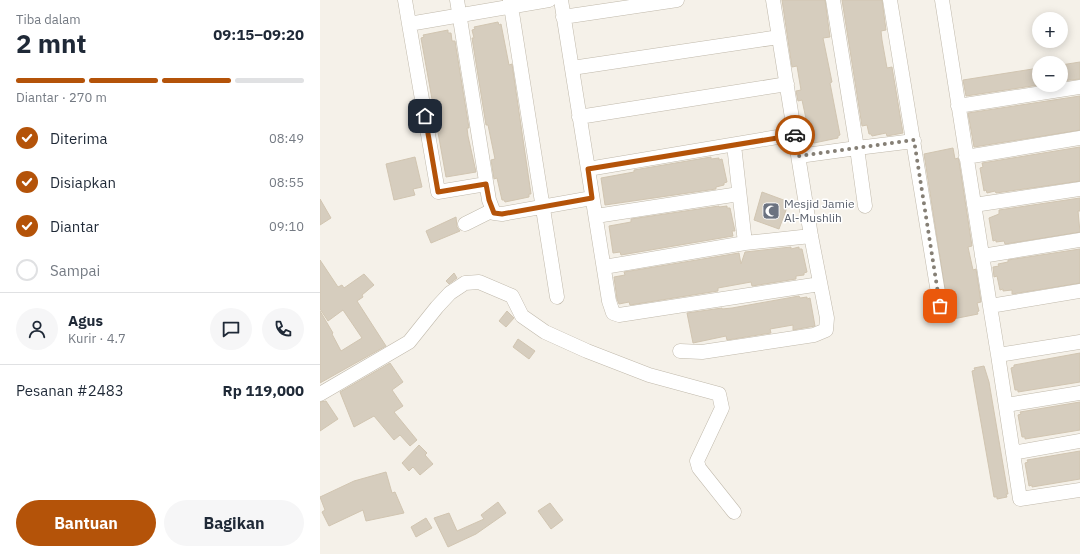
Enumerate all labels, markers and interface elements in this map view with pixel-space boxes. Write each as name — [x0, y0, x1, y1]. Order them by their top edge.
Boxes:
text: Tiba dalam — [16, 11, 81, 28]
map controls — [1032, 12, 1068, 92]
button: + — [1032, 12, 1068, 48]
text: 09:15–09:20 — [213, 25, 304, 44]
text: 2 mnt — [16, 26, 86, 60]
button: − — [1032, 56, 1068, 92]
text: Diantar · 270 m — [16, 89, 107, 106]
pin — [408, 99, 442, 133]
icon: home — [414, 105, 436, 127]
courier — [775, 115, 815, 155]
icon: car — [784, 124, 806, 146]
icon: check — [16, 127, 38, 149]
text: Diterima — [50, 129, 108, 148]
text: 08:49 — [269, 130, 304, 147]
icon: check — [16, 171, 38, 193]
text: Disiapkan — [50, 173, 116, 192]
text: 08:55 — [269, 174, 304, 191]
place label: Mesjid Jamie Al-Mushlih — [784, 196, 855, 225]
mosque icon: Mesjid Jamie Al-Mushlih — [761, 201, 781, 221]
icon: check — [16, 215, 38, 237]
text: Diantar — [50, 217, 99, 236]
text: 09:10 — [269, 218, 304, 235]
text: Sampai — [50, 261, 100, 280]
pin — [923, 289, 957, 323]
icon: bag — [929, 295, 951, 317]
button: person — [16, 308, 58, 350]
button: chat — [210, 308, 252, 350]
button: phone — [262, 308, 304, 350]
text: Agus — [68, 311, 103, 330]
text: Kurir · 4.7 — [68, 330, 126, 347]
text: Pesanan #2483 — [16, 381, 124, 400]
text: Rp 119,000 — [223, 381, 304, 400]
button: Bantuan — [16, 500, 156, 546]
button: Bagikan — [164, 500, 304, 546]

